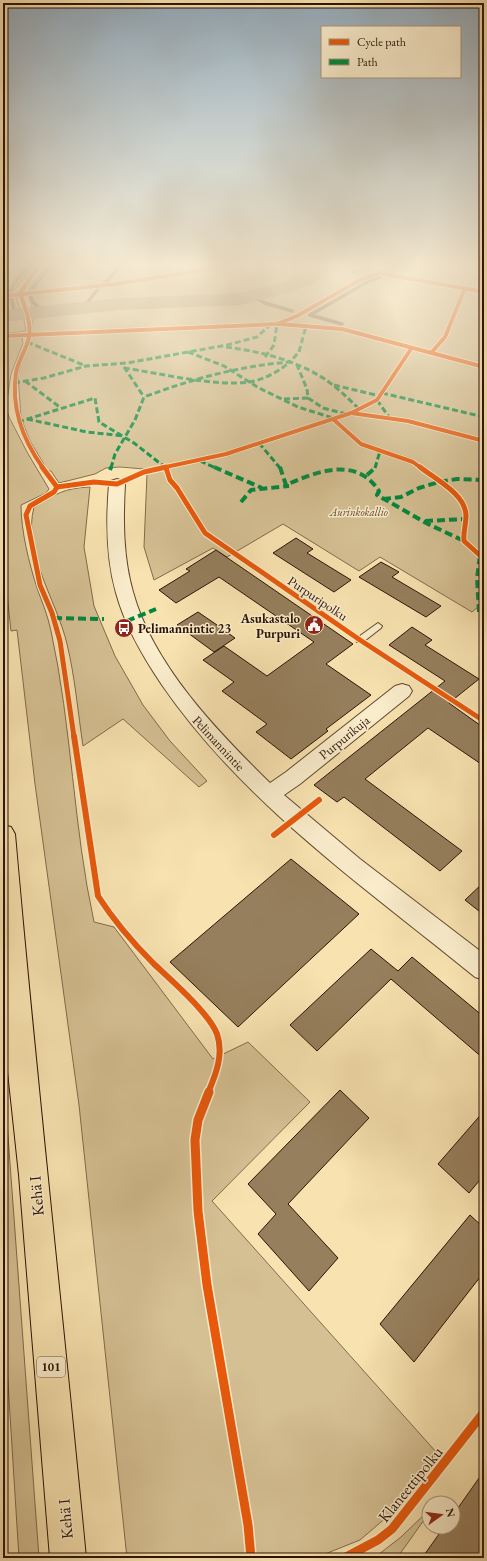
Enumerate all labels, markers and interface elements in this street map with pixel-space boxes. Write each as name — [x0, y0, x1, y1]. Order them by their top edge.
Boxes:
legend — [321, 26, 461, 78]
text: Cycle path — [357, 34, 406, 50]
text: Path — [357, 54, 378, 70]
park label: Aurinkokallio — [329, 505, 388, 519]
street label: Purpuripolku — [285, 572, 351, 625]
place label: Asukastalo Purpuri — [240, 610, 300, 642]
public building icon: Asukastalo Purpuri — [303, 614, 325, 636]
bus stop icon: Pelimannintie 23 — [113, 617, 135, 639]
place label: Pelimannintie 23 — [138, 620, 231, 637]
street label: Purpurikuja — [315, 711, 374, 763]
street label: Pelimannintie — [189, 712, 248, 774]
street label: Kehä I — [24, 1174, 49, 1217]
road number: 101 — [37, 1357, 65, 1377]
street label: Klaneettipolku — [373, 1442, 448, 1527]
north arrow — [421, 1495, 461, 1535]
street label: Kehä I — [53, 1497, 78, 1540]
text: N — [443, 1507, 459, 1519]

